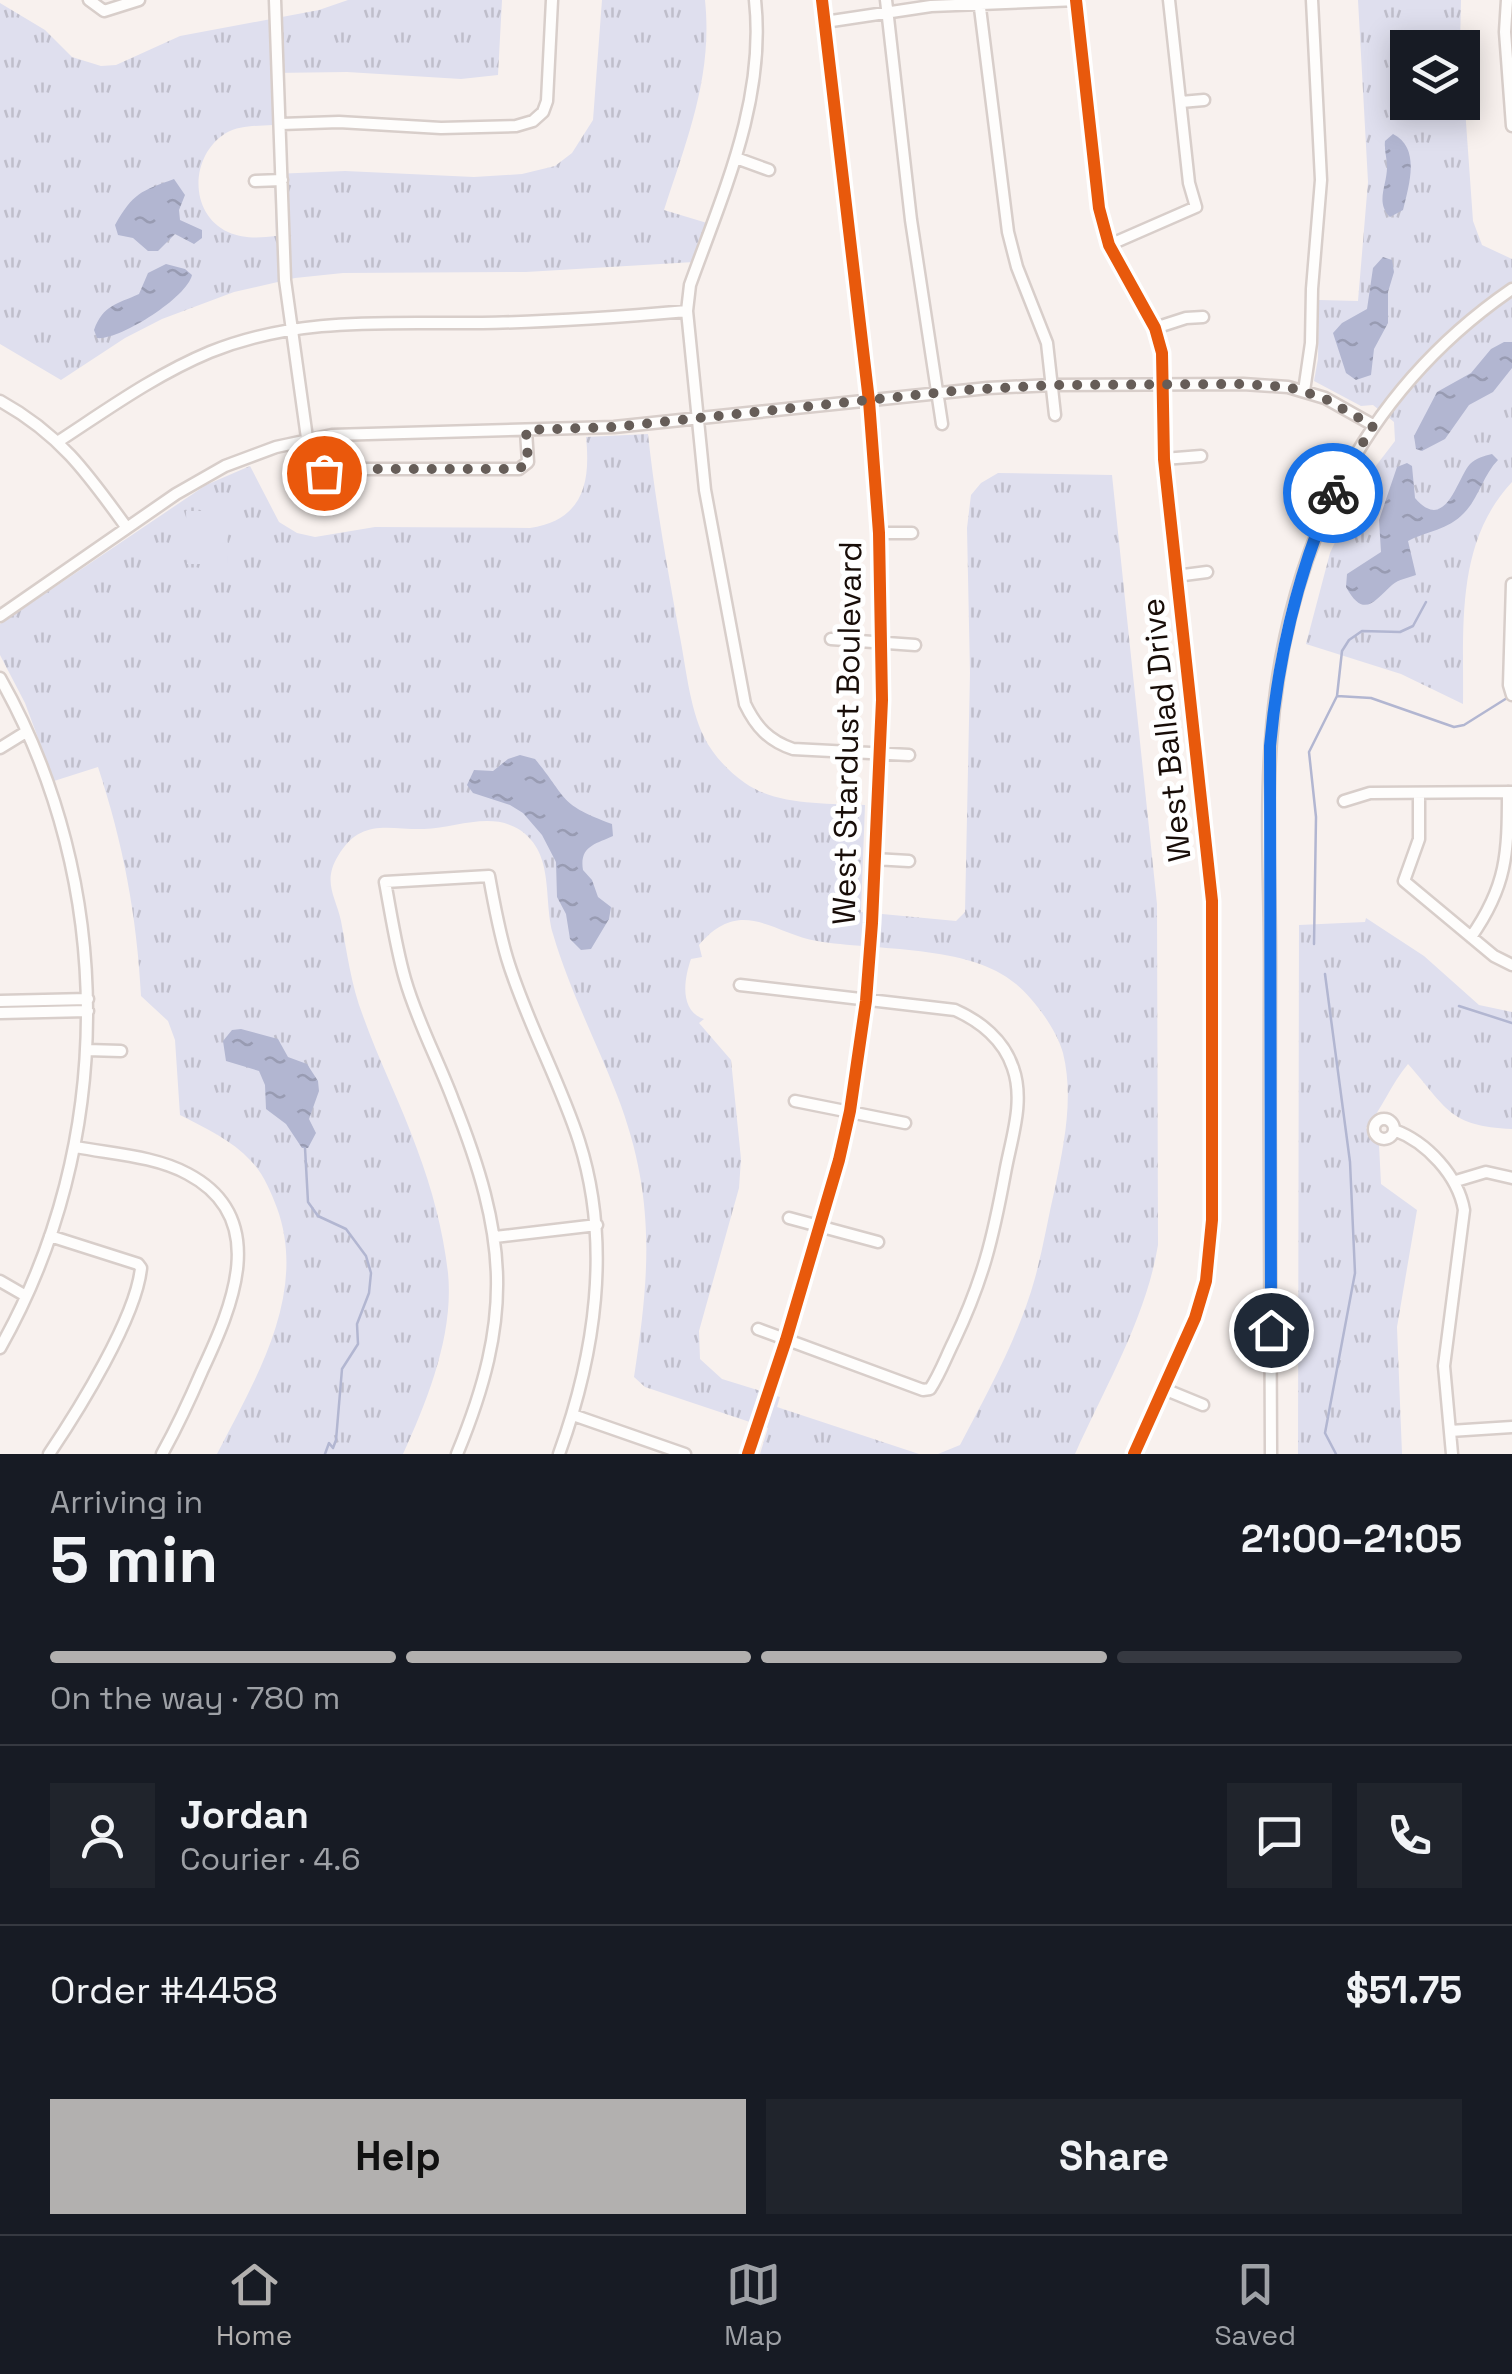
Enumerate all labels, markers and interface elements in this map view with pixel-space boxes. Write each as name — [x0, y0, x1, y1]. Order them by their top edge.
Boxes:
map controls — [1390, 30, 1480, 120]
button: layers — [1390, 30, 1480, 120]
pin — [282, 431, 367, 516]
courier — [1283, 443, 1383, 543]
icon: bag — [297, 446, 352, 501]
icon: bike — [1306, 466, 1361, 521]
street label: West Stardust Boulevard — [824, 541, 870, 925]
street label: West Ballad Drive — [1132, 596, 1200, 864]
pin — [1229, 1288, 1314, 1373]
icon: home — [1244, 1303, 1299, 1358]
text: Arriving in — [50, 1482, 203, 1522]
text: 21:00–21:05 — [1241, 1515, 1462, 1563]
text: 5 min — [50, 1518, 218, 1601]
text: On the way · 780 m — [50, 1678, 340, 1718]
button: person — [50, 1783, 155, 1888]
button: chat — [1227, 1783, 1332, 1888]
button: phone — [1357, 1783, 1462, 1888]
text: Jordan — [180, 1791, 309, 1839]
text: Courier · 4.6 — [180, 1839, 361, 1879]
text: Order #4458 — [50, 1966, 278, 2014]
text: $51.75 — [1346, 1966, 1462, 2014]
button: Help — [50, 2099, 746, 2214]
button: Share — [766, 2099, 1462, 2214]
tab: Home — [216, 2257, 292, 2353]
tab: Map — [724, 2257, 783, 2353]
tab: Saved — [1214, 2257, 1296, 2353]

